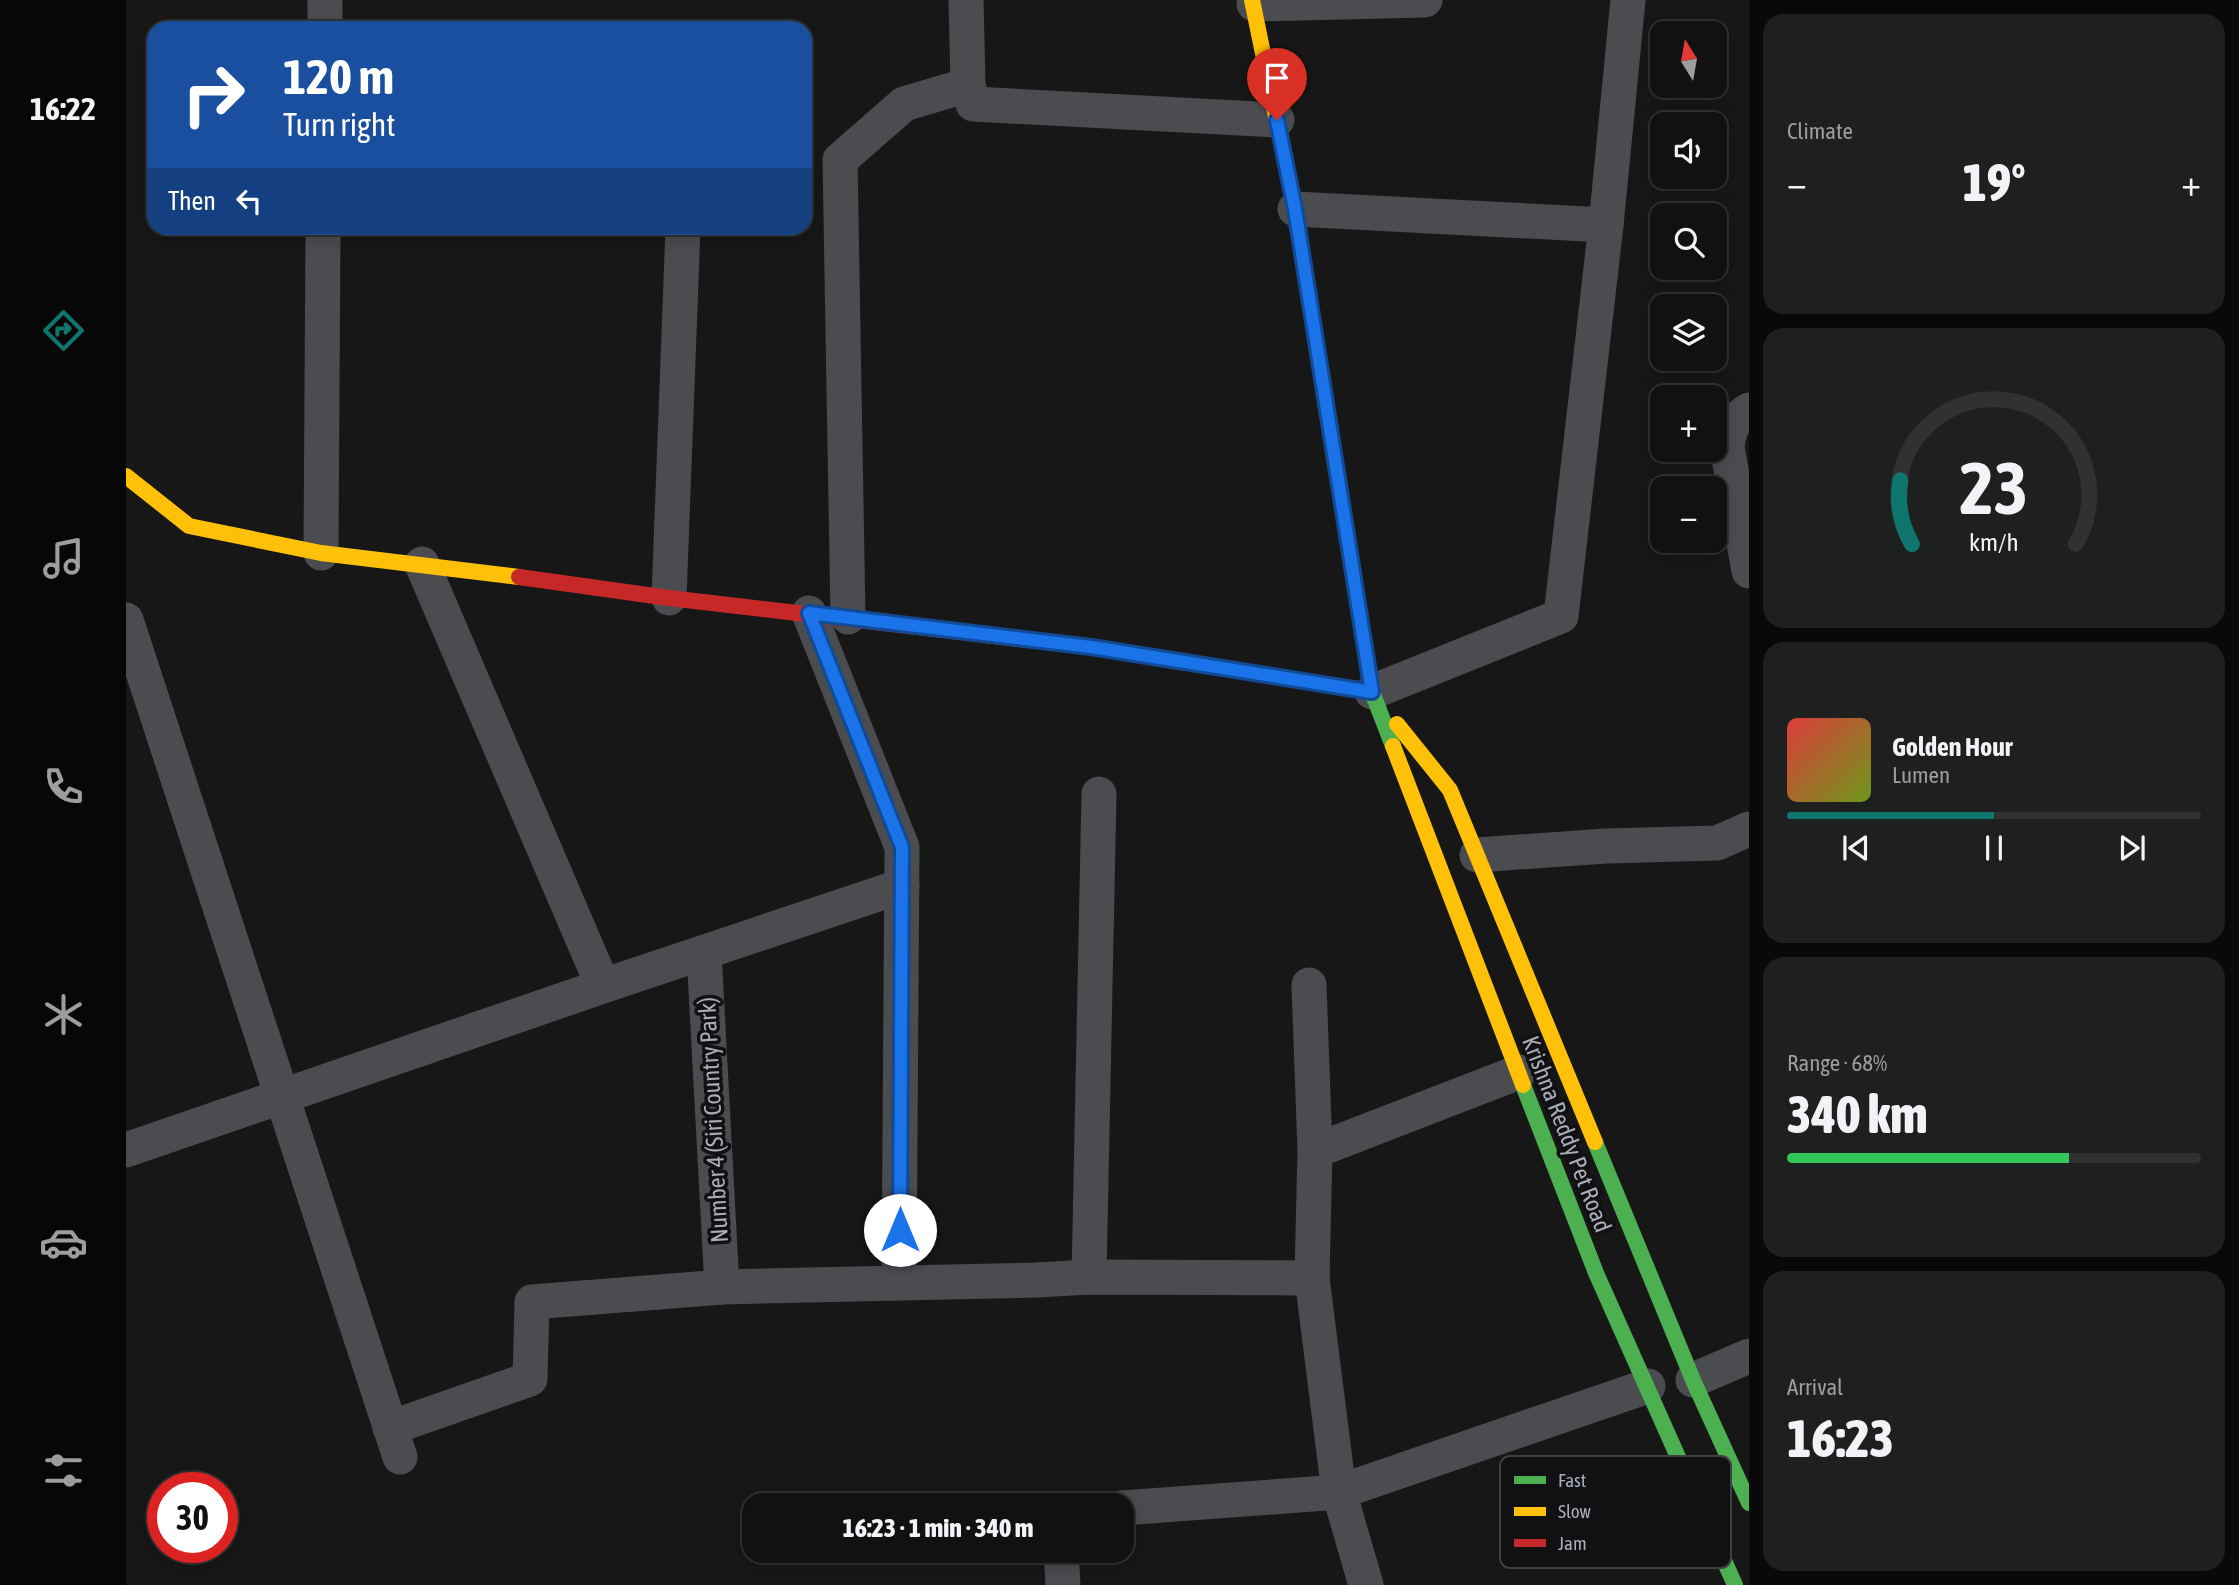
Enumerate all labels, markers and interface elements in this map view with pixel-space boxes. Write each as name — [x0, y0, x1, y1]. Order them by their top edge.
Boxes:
north arrow — [1650, 21, 1727, 98]
map controls — [1650, 21, 1727, 553]
text: 120 m — [283, 48, 394, 104]
pin — [1247, 48, 1307, 120]
icon: right — [168, 49, 259, 140]
icon: arrive — [1258, 59, 1296, 97]
text: 16:22 — [30, 90, 96, 127]
text: Turn right — [283, 106, 396, 143]
button: sound — [1650, 112, 1727, 189]
text: Climate — [1787, 118, 1853, 144]
text: 19° — [1962, 152, 2026, 212]
text: − — [1787, 161, 1807, 204]
text: + — [2181, 161, 2201, 204]
icon: left — [230, 182, 268, 220]
text: Then — [168, 186, 216, 216]
button: search — [1650, 203, 1727, 280]
button: layers — [1650, 294, 1727, 371]
icon: directions — [39, 306, 88, 355]
button: + — [1650, 385, 1727, 462]
text: 23 — [1960, 447, 2028, 530]
button: − — [1650, 476, 1727, 553]
text: km/h — [1969, 528, 2019, 556]
icon: music — [39, 534, 88, 583]
text: Golden Hour — [1892, 732, 2012, 762]
icon: phone — [39, 762, 88, 811]
text: Lumen — [1892, 762, 1950, 788]
icon: previous — [1837, 829, 1875, 867]
icon: pause — [1975, 829, 2013, 867]
icon: next — [2113, 829, 2151, 867]
icon: climate — [39, 990, 88, 1039]
street label: Number 4 (Siri Country Park) — [693, 997, 733, 1243]
street label: Krishna Reddy Pet Road — [1517, 1032, 1617, 1236]
text: Range · 68% — [1787, 1050, 1887, 1076]
text: 340 km — [1787, 1084, 1928, 1144]
position arrow — [863, 1193, 937, 1267]
icon: car — [39, 1218, 88, 1267]
text: Arrival — [1787, 1374, 1843, 1400]
text: 16:23 — [1787, 1408, 1894, 1468]
icon: filters — [39, 1446, 88, 1495]
legend — [1500, 1456, 1731, 1568]
text: Fast — [1558, 1469, 1586, 1491]
speed limit sign: 30 — [147, 1472, 238, 1563]
text: Slow — [1558, 1500, 1592, 1522]
text: 16:23 · 1 min · 340 m — [843, 1513, 1033, 1543]
text: Jam — [1558, 1532, 1587, 1554]

